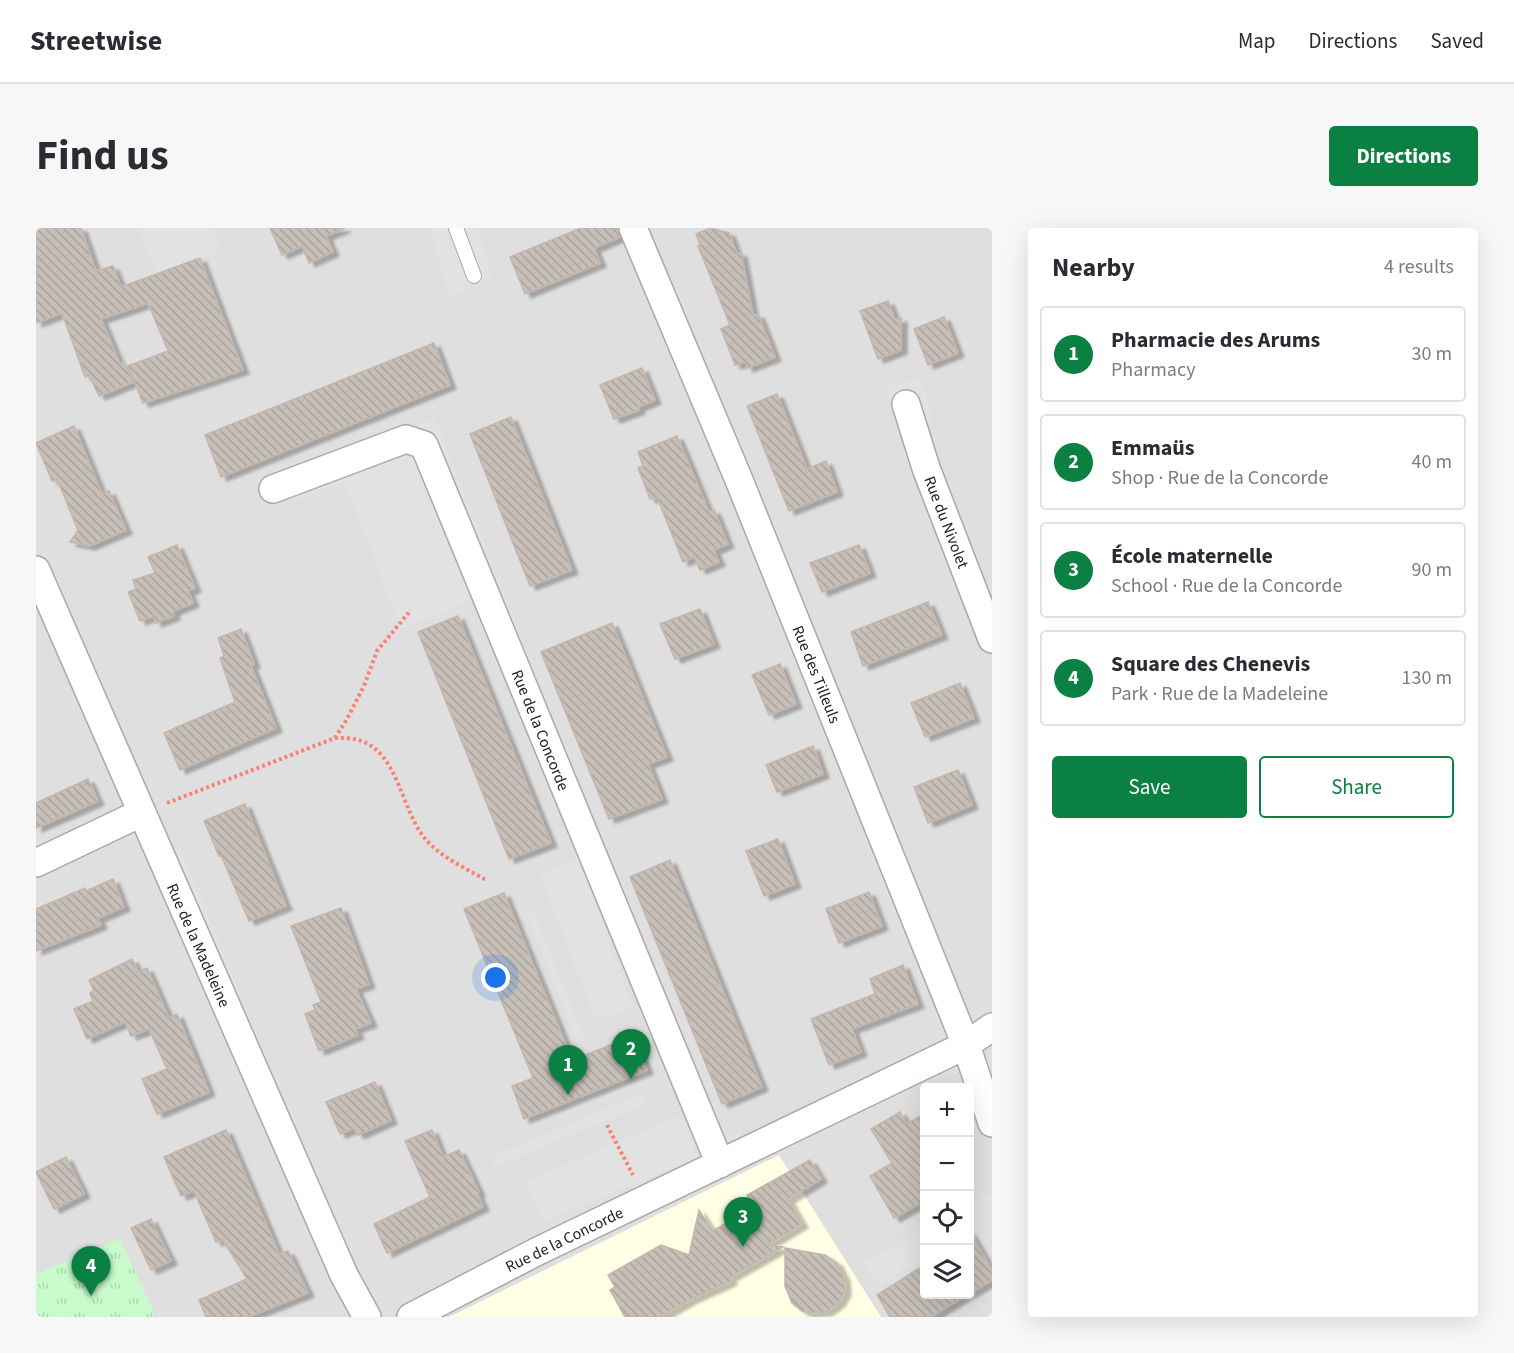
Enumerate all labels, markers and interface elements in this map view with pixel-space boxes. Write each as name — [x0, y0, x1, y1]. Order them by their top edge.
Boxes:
text: Streetwise — [30, 21, 162, 61]
text: Map — [1238, 26, 1276, 56]
text: Directions — [1309, 26, 1397, 56]
text: Saved — [1430, 26, 1484, 56]
text: Find us — [36, 126, 169, 186]
button: Directions — [1329, 126, 1478, 186]
text: Nearby — [1052, 249, 1135, 286]
text: 4 results — [1384, 253, 1454, 281]
text: Pharmacie des Arums — [1111, 324, 1320, 356]
text: 1 — [1068, 340, 1079, 368]
text: 30 m — [1412, 340, 1452, 368]
text: Pharmacy — [1111, 356, 1195, 384]
text: Emmaüs — [1111, 432, 1195, 464]
text: 2 — [1068, 448, 1079, 476]
text: 40 m — [1412, 448, 1452, 476]
text: Shop · Rue de la Concorde — [1111, 464, 1328, 492]
street label: Rue du Nivolet — [918, 473, 974, 572]
text: École maternelle — [1111, 540, 1273, 572]
text: 3 — [1068, 556, 1079, 584]
text: 90 m — [1412, 556, 1452, 584]
text: School · Rue de la Concorde — [1111, 572, 1342, 600]
street label: Rue des Tilleuls — [786, 622, 846, 727]
text: Square des Chenevis — [1111, 648, 1310, 680]
text: 4 — [1068, 664, 1079, 692]
text: 130 m — [1402, 664, 1452, 692]
street label: Rue de la Concorde — [506, 667, 574, 794]
text: Park · Rue de la Madeleine — [1111, 680, 1328, 708]
button: Save — [1052, 756, 1247, 818]
button: Share — [1259, 756, 1454, 818]
street label: Rue de la Madeleine — [161, 880, 235, 1011]
your location — [481, 963, 510, 992]
pin: 2 — [612, 1030, 650, 1079]
pin: 1 — [548, 1046, 588, 1095]
map controls — [920, 1083, 974, 1299]
button: + — [920, 1083, 974, 1137]
button: − — [920, 1137, 974, 1191]
button: locate — [920, 1191, 974, 1245]
pin: 3 — [724, 1198, 762, 1247]
street label: Rue de la Concorde — [502, 1202, 627, 1278]
button: layers — [920, 1245, 974, 1299]
pin: 4 — [72, 1246, 110, 1296]

